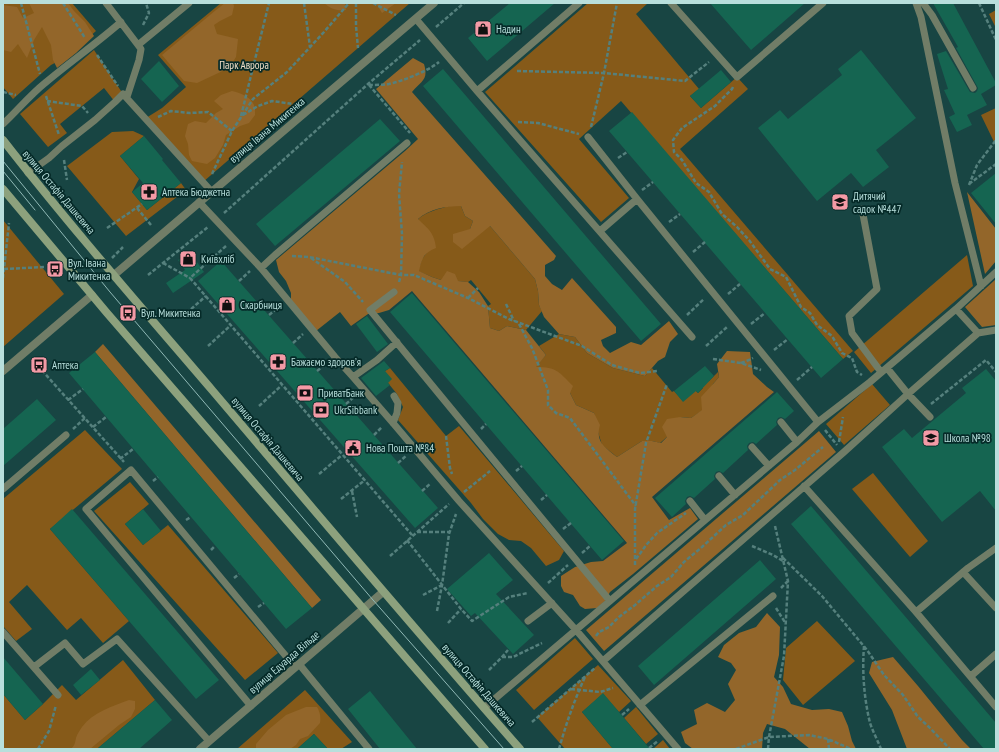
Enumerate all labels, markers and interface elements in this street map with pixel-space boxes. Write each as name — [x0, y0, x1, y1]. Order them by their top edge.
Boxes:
shop icon: Надин — [473, 19, 493, 39]
place label: Надин — [496, 22, 521, 36]
park label: Парк Аврора — [219, 58, 269, 72]
street label: вулиця Івана Микитенка — [226, 94, 308, 166]
street label: вулиця Остафія Дашкевича — [20, 147, 98, 237]
pharmacy icon: Аптека Бюджетна — [139, 182, 159, 202]
place label: Аптека Бюджетна — [162, 185, 230, 199]
place label: Дитячий садок №447 — [853, 189, 901, 216]
school or university icon: Дитячий садок №447 — [830, 192, 850, 212]
shop icon: Київхліб — [178, 249, 198, 269]
place label: Київхліб — [201, 252, 235, 266]
place label: Вул. Івана Микитенка — [68, 256, 110, 283]
bus stop icon: Вул. Івана Микитенка — [45, 259, 65, 279]
shop icon: Скарбниця — [217, 295, 237, 315]
place label: Скарбниця — [240, 298, 282, 312]
bus stop icon: Вул. Микитенка — [118, 303, 138, 323]
place label: Вул. Микитенка — [141, 306, 201, 320]
pharmacy icon: Бажаємо здоровʼя — [268, 352, 288, 372]
bus stop icon: Аптека — [29, 355, 49, 375]
place label: Бажаємо здоровʼя — [291, 355, 361, 369]
place label: Аптека — [52, 358, 79, 372]
bank icon: ПриватБанк — [295, 383, 315, 403]
place label: ПриватБанк — [318, 386, 365, 400]
street label: вулиця Остафія Дашкевича — [229, 394, 307, 484]
bank icon: UkrSibbank — [311, 400, 331, 420]
place label: UkrSibbank — [334, 403, 378, 417]
school or university icon: Школа №98 — [921, 428, 941, 448]
place label: Школа №98 — [944, 431, 991, 445]
public building icon: Нова Пошта №84 — [343, 438, 363, 458]
place label: Нова Пошта №84 — [366, 441, 434, 455]
street label: вулиця Едуарда Вільде — [246, 627, 323, 697]
street label: вулиця Остафія Дашкевича — [439, 641, 519, 729]

